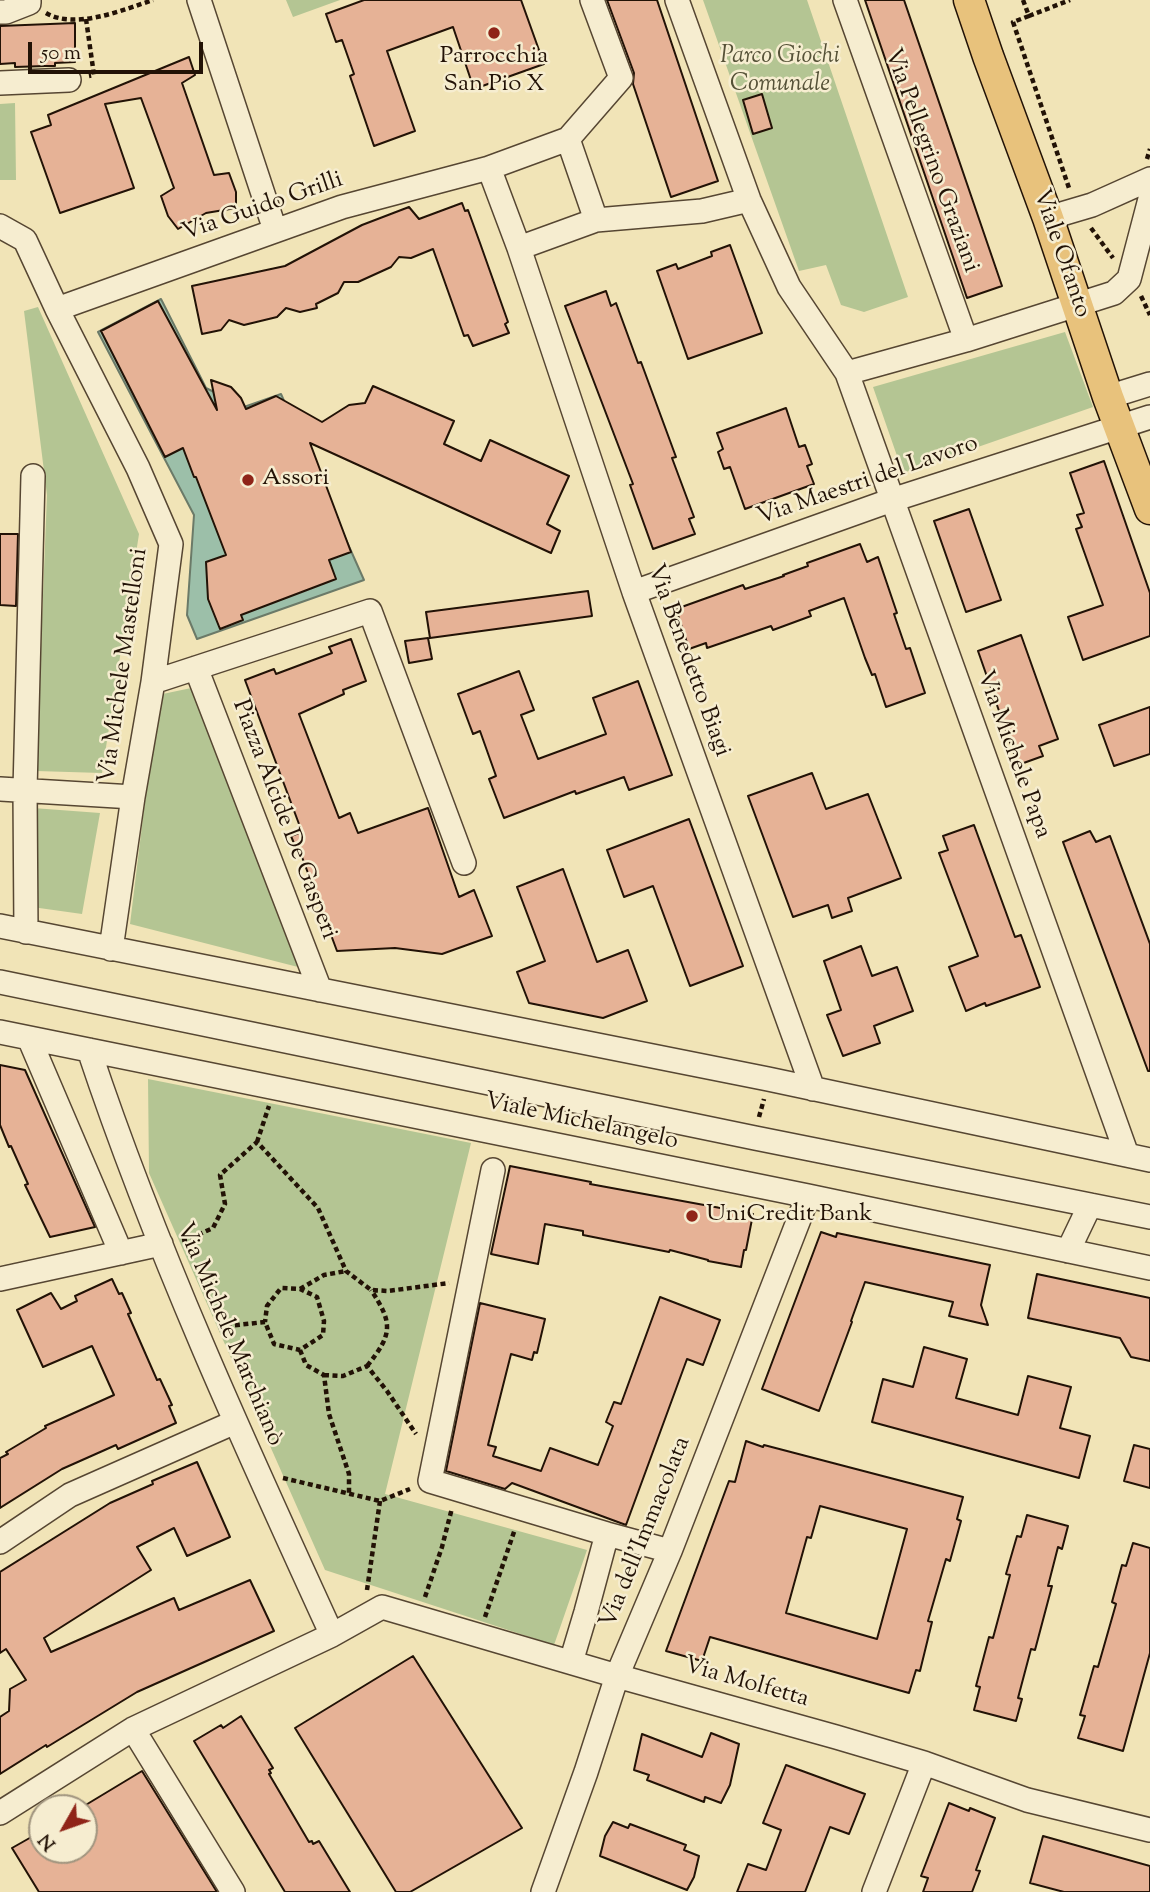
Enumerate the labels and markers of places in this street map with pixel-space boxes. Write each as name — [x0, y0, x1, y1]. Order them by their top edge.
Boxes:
marker: Parrocchia San Pio X — [486, 25, 502, 41]
place label: Parrocchia San Pio X — [440, 44, 548, 100]
place label: Assori — [262, 466, 329, 494]
marker: Assori — [240, 472, 256, 488]
place label: UniCredit Bank — [706, 1202, 873, 1230]
marker: UniCredit Bank — [684, 1208, 700, 1224]

